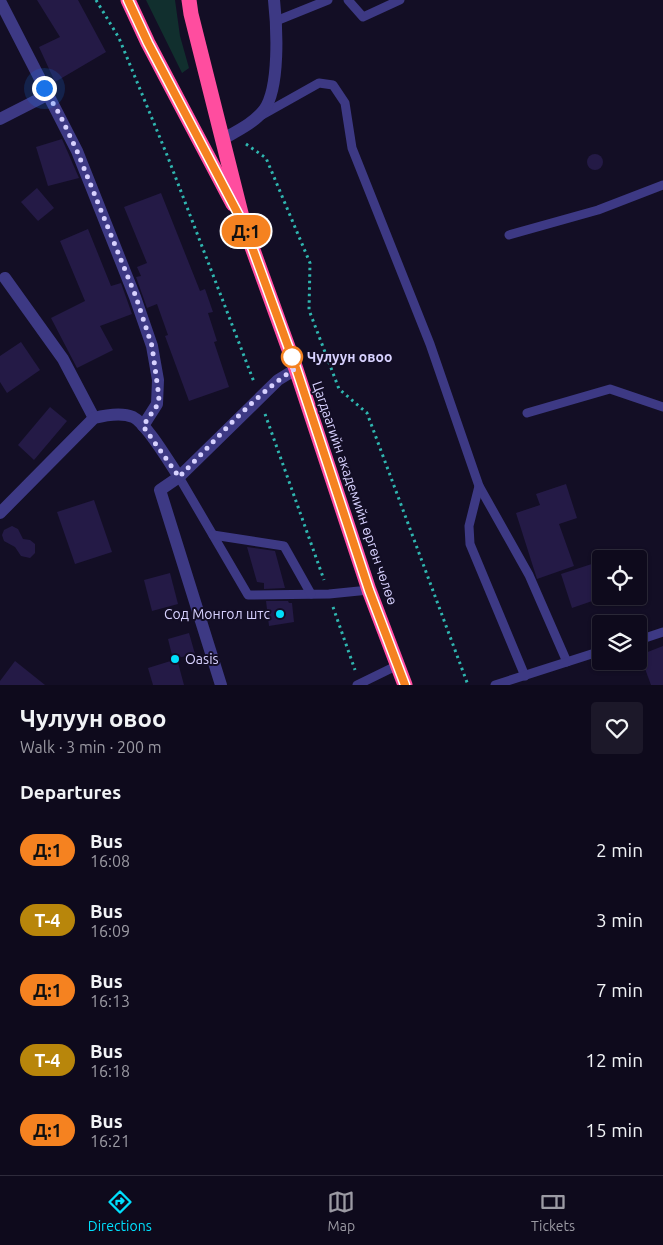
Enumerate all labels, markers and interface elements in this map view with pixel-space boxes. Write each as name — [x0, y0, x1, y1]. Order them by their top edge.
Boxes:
your location — [32, 76, 57, 101]
line badge: Д:1 — [217, 215, 275, 247]
text: Д:1 — [232, 221, 260, 241]
marker: Чулуун овоо — [281, 346, 303, 368]
place label: Чулуун овоо — [307, 349, 392, 365]
street label: Цагдаагийн академийн өргөн чөлөө — [309, 379, 401, 607]
map controls — [592, 550, 647, 670]
button: locate — [592, 550, 647, 605]
place label: Сод Монгол штс — [164, 606, 270, 622]
marker: Сод Монгол штс — [274, 608, 286, 620]
button: layers — [592, 615, 647, 670]
place label: Oasis — [185, 651, 219, 667]
marker: Oasis — [169, 653, 181, 665]
button: heart — [591, 702, 643, 754]
text: Чулуун овоо — [20, 705, 166, 732]
text: Walk · 3 min · 200 m — [20, 738, 162, 756]
text: Departures — [20, 781, 121, 803]
text: Bus — [90, 830, 123, 852]
text: 2 min — [596, 839, 643, 861]
text: Д:1 — [33, 840, 62, 860]
text: 16:08 — [90, 852, 130, 870]
text: Bus — [90, 900, 123, 922]
text: 3 min — [596, 909, 643, 931]
text: Т-4 — [35, 910, 60, 930]
text: 16:09 — [90, 922, 130, 940]
text: Bus — [90, 970, 123, 992]
text: 7 min — [596, 979, 643, 1001]
text: Д:1 — [33, 980, 62, 1000]
text: 16:13 — [90, 992, 130, 1010]
text: Bus — [90, 1040, 123, 1062]
text: 12 min — [585, 1049, 643, 1071]
text: Т-4 — [35, 1050, 60, 1070]
text: 16:18 — [90, 1062, 130, 1080]
text: Bus — [90, 1110, 123, 1132]
text: 15 min — [585, 1119, 643, 1141]
text: Д:1 — [33, 1120, 62, 1140]
text: 16:21 — [90, 1132, 130, 1150]
tab: Directions — [88, 1188, 152, 1234]
tab: Map — [327, 1188, 355, 1234]
tab: Tickets — [531, 1188, 575, 1234]

